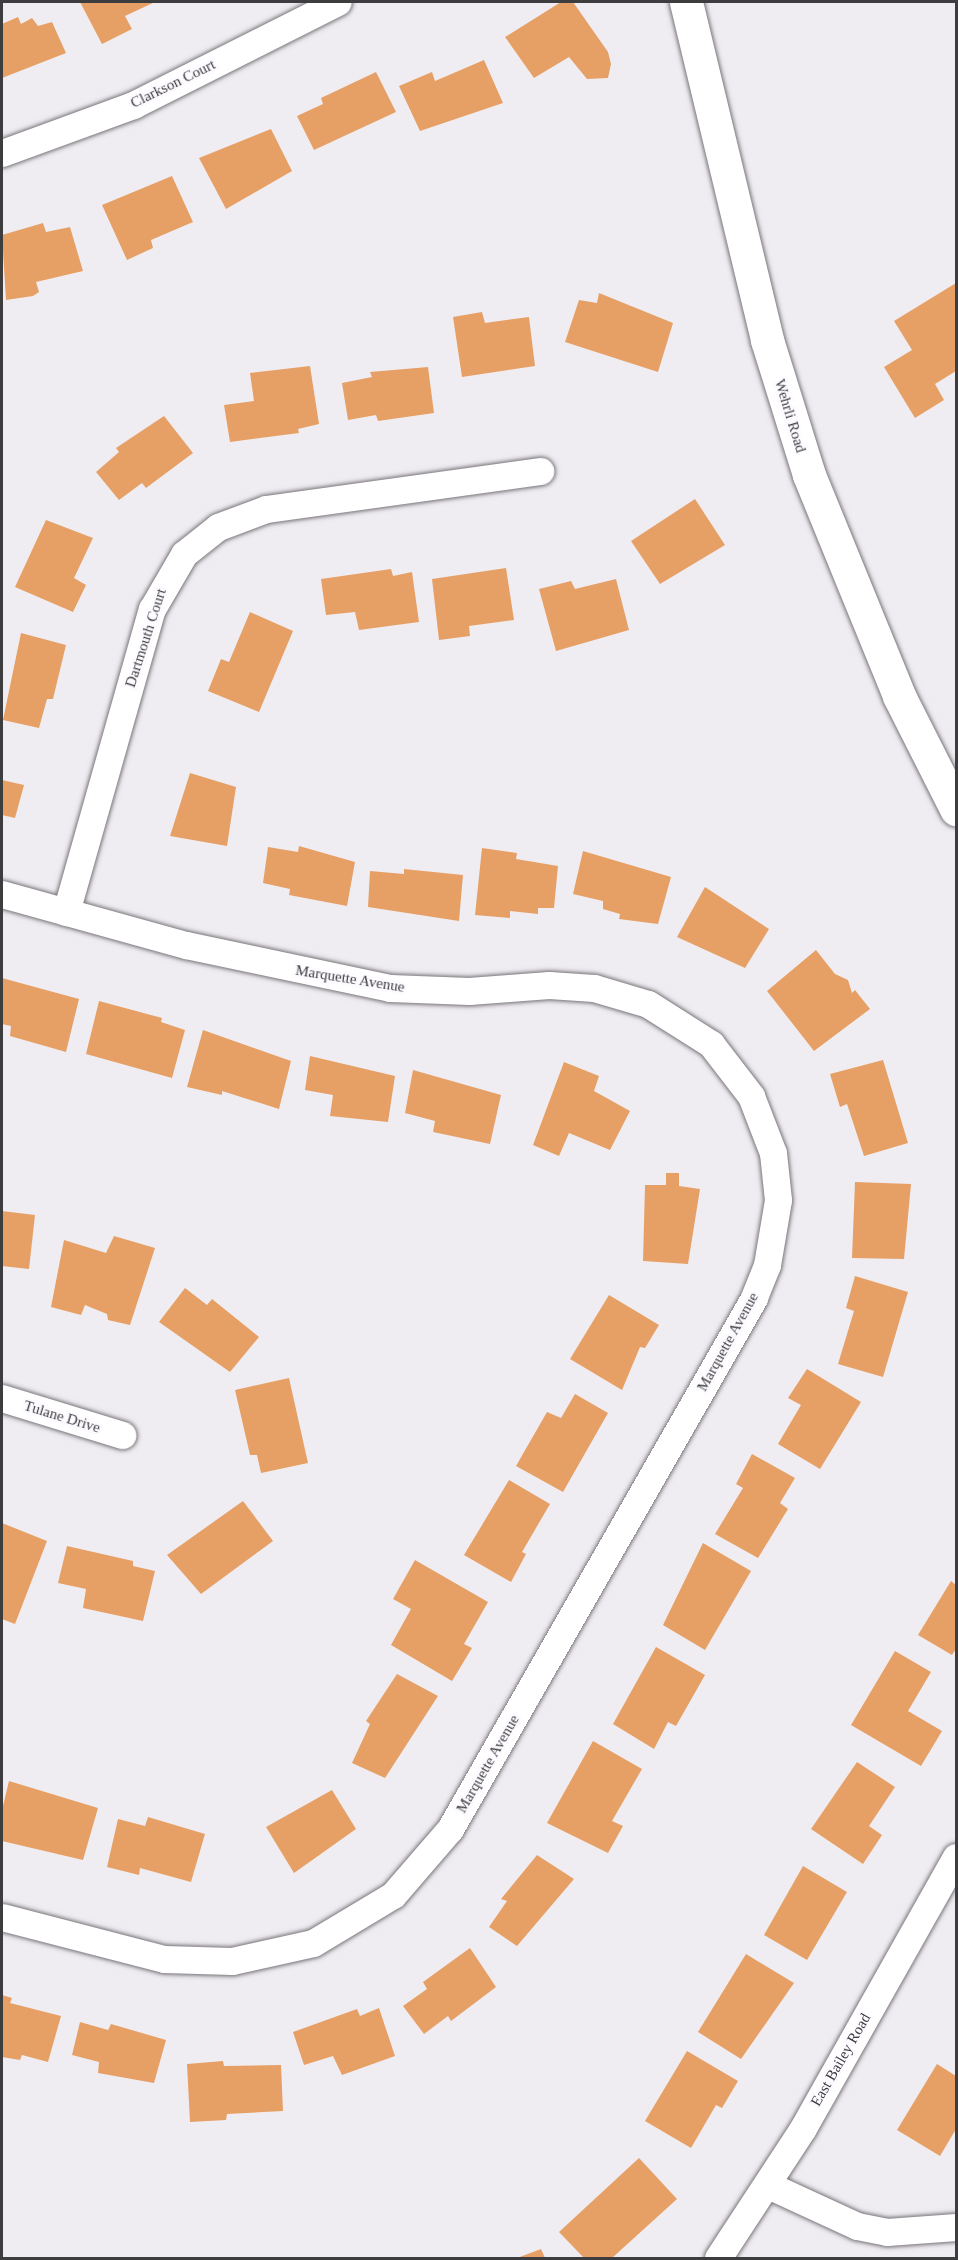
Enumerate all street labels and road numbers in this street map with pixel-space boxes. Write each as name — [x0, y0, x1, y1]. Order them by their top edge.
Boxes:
street label: Clarkson Court — [128, 56, 218, 112]
street label: Wehrli Road — [770, 377, 810, 455]
street label: Dartmouth Court — [122, 586, 170, 690]
street label: Marquette Avenue — [294, 961, 406, 997]
street label: Marquette Avenue — [693, 1289, 763, 1395]
street label: Tulane Drive — [22, 1397, 102, 1437]
street label: Marquette Avenue — [452, 1711, 524, 1817]
street label: East Bailey Road — [807, 2010, 875, 2110]

